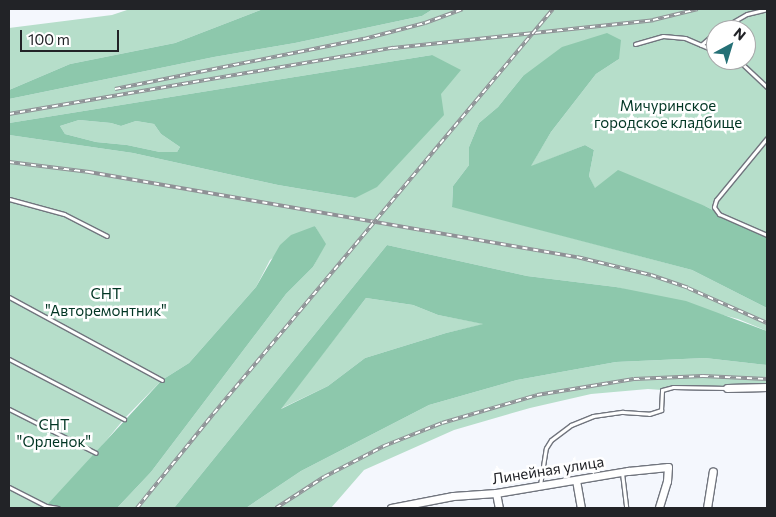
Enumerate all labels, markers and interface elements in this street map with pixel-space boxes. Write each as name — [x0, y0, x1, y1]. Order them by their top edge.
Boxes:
scale bar — [22, 20, 121, 52]
north arrow — [706, 20, 756, 70]
text: N — [731, 24, 750, 44]
text: 100 m — [28, 30, 70, 48]
park label: Мичуринское городское кладбище — [594, 96, 742, 131]
park label: СНТ "Авторемонтник" — [45, 284, 167, 319]
park label: СНТ "Орленок" — [17, 415, 91, 450]
street label: Линейная улица — [491, 452, 605, 488]

